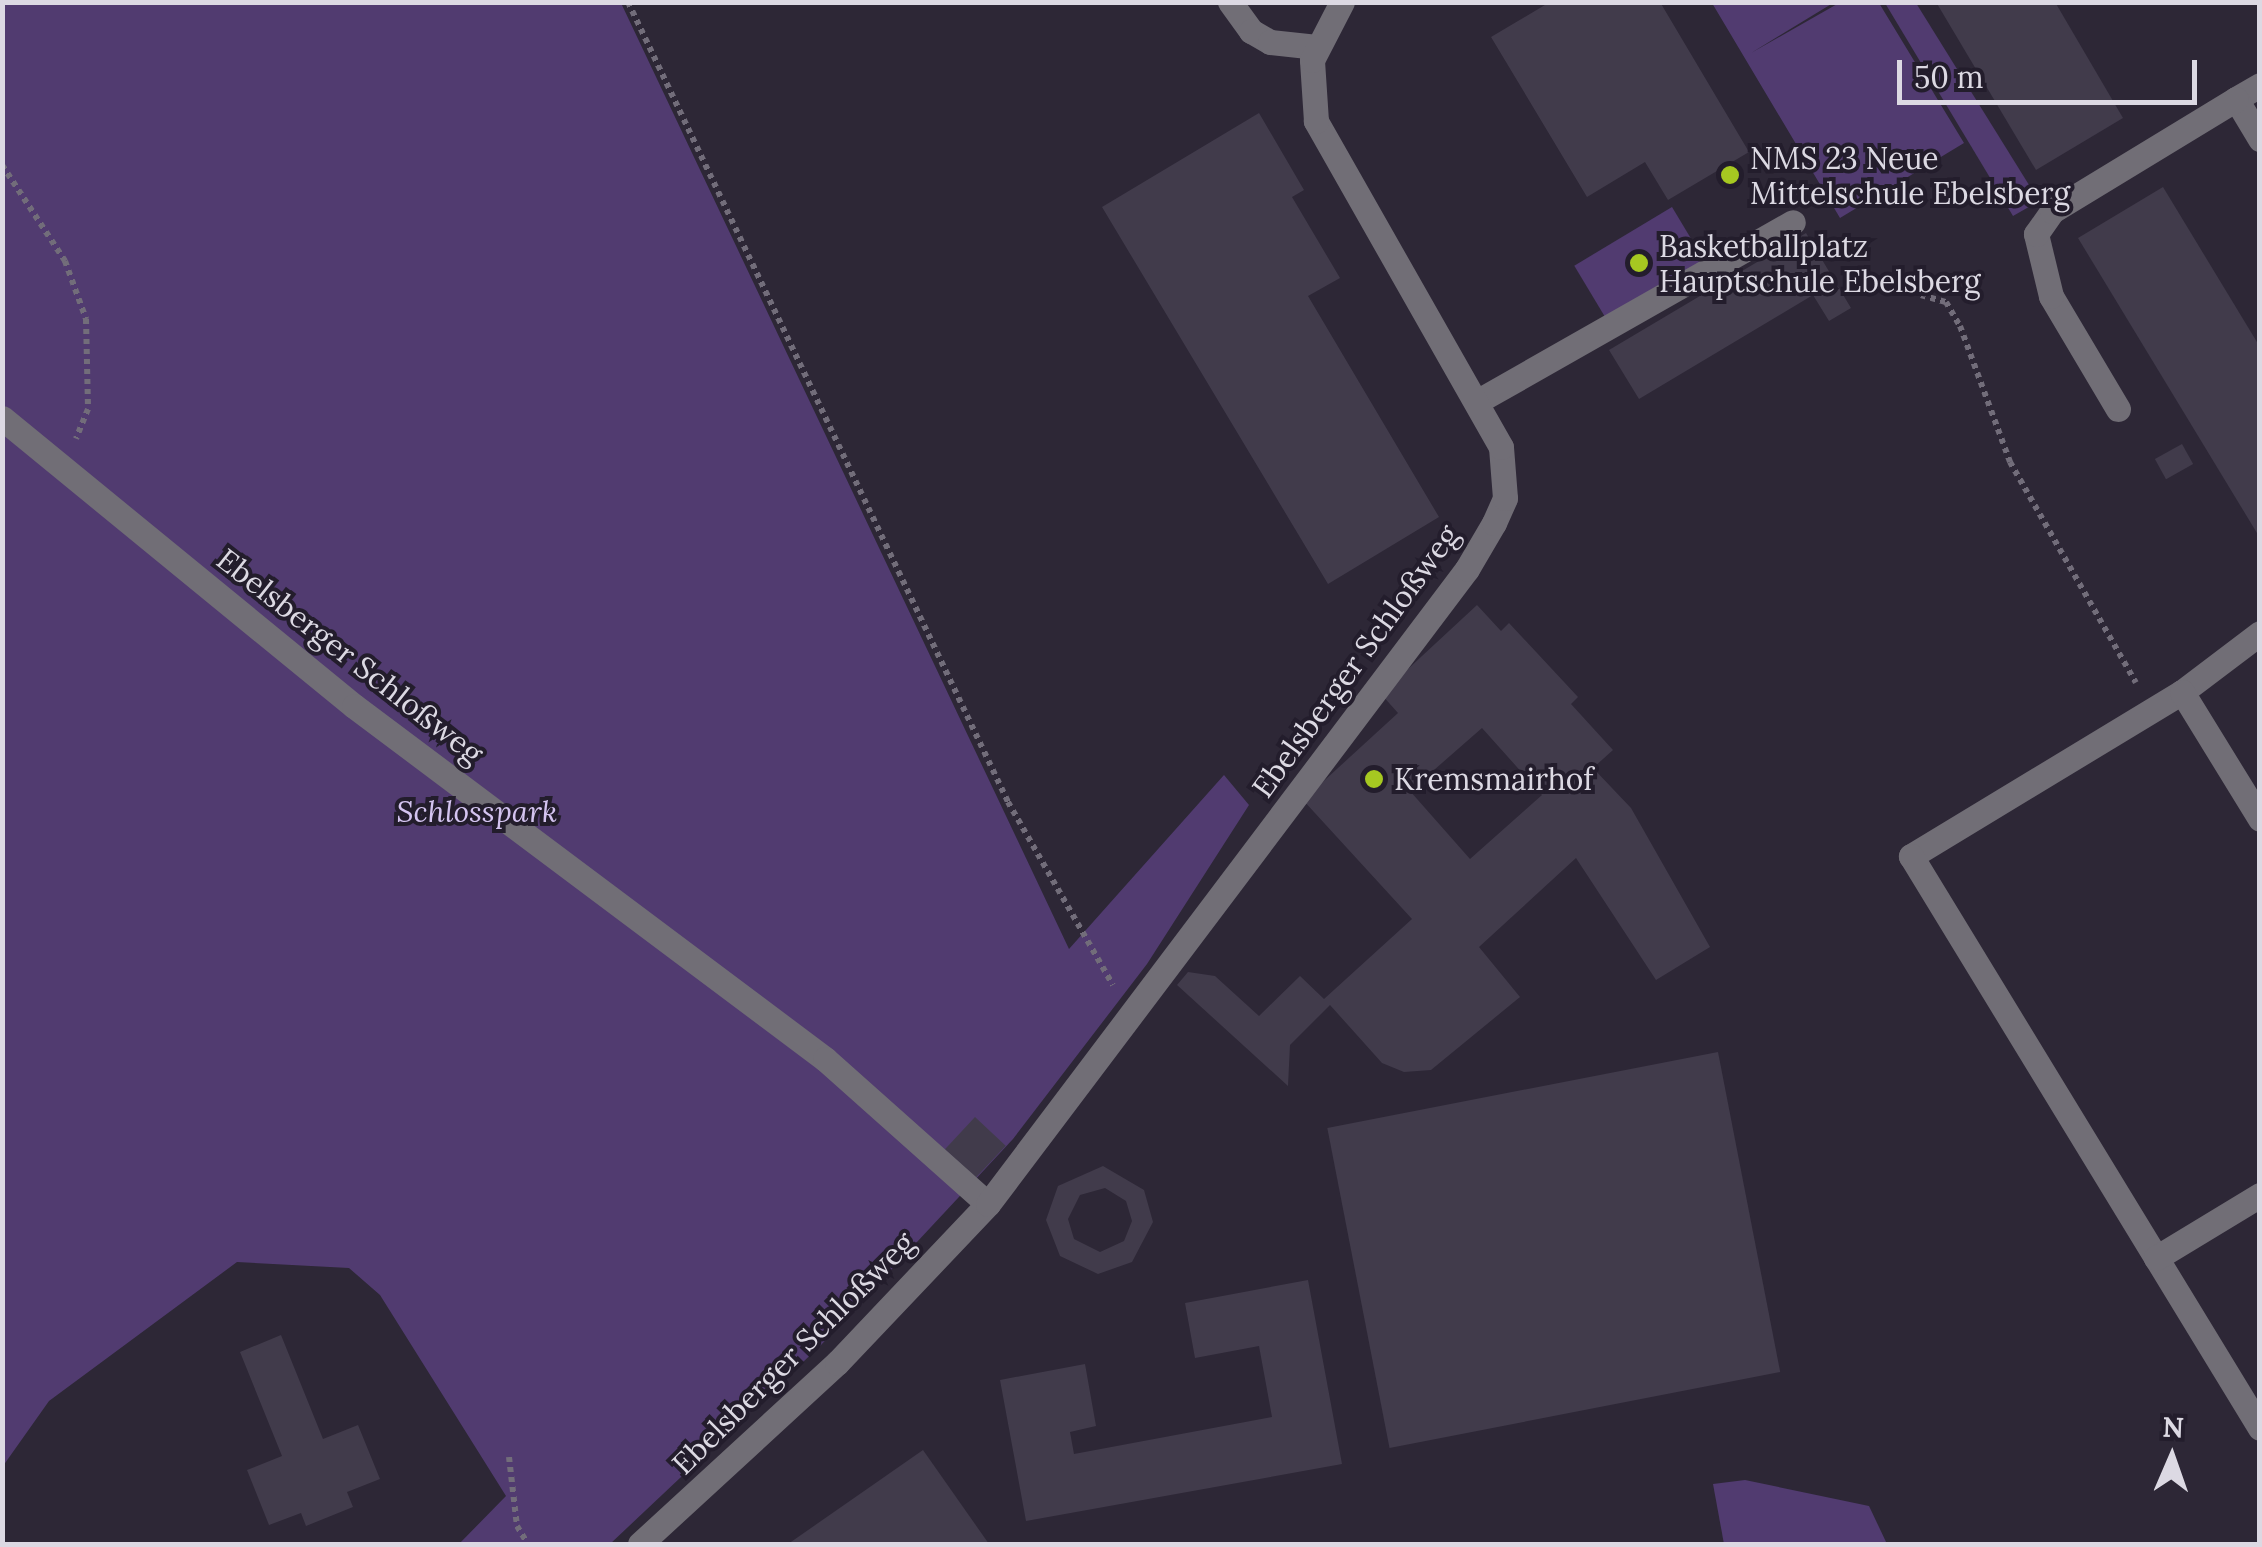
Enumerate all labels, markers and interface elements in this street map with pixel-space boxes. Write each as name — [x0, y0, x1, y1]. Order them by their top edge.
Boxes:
scale bar — [1902, 40, 2202, 102]
text: 50 m — [1914, 58, 1984, 96]
place label: NMS 23 Neue Mittelschule Ebelsberg — [1750, 140, 2070, 210]
marker: NMS 23 Neue Mittelschule Ebelsberg — [1719, 164, 1741, 186]
place label: Basketballplatz Hauptschule Ebelsberg — [1659, 228, 1981, 298]
marker: Basketballplatz Hauptschule Ebelsberg — [1628, 252, 1650, 274]
street label: Ebelsberger Schloßweg — [1244, 518, 1466, 804]
street label: Ebelsberger Schloßweg — [210, 541, 490, 771]
place label: Kremsmairhof — [1394, 761, 1593, 797]
marker: Kremsmairhof — [1363, 768, 1385, 790]
park label: Schlosspark — [397, 793, 557, 829]
street label: Ebelsberger Schloßweg — [664, 1224, 922, 1482]
north arrow — [2122, 1407, 2222, 1507]
text: N — [2162, 1409, 2184, 1445]

